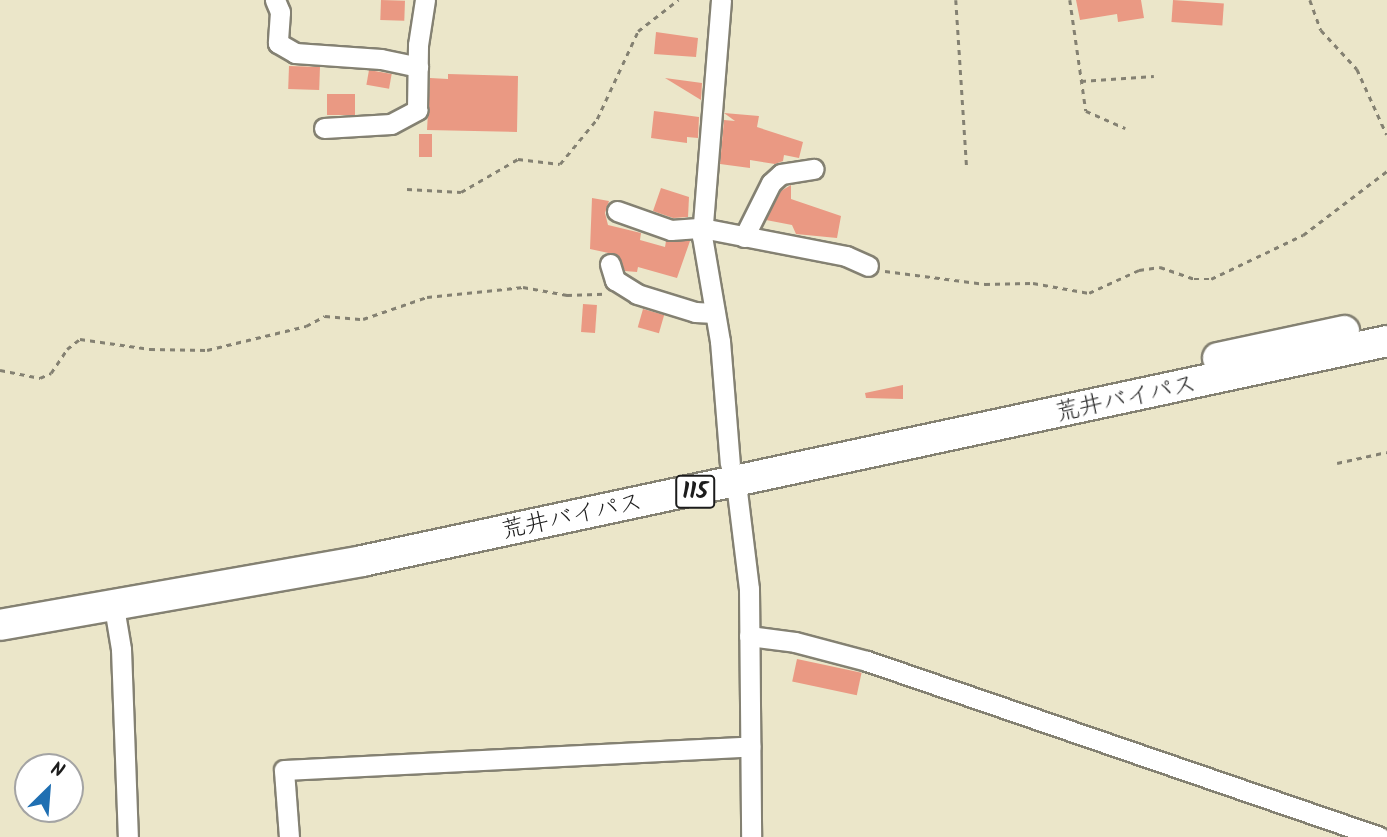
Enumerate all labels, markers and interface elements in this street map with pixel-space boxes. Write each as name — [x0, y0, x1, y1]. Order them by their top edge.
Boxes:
street label: 荒井バイパス — [1053, 370, 1199, 428]
road number: 115 — [674, 472, 716, 512]
street label: 荒井バイパス — [499, 488, 645, 546]
north arrow — [14, 753, 84, 823]
text: N — [45, 755, 69, 787]

